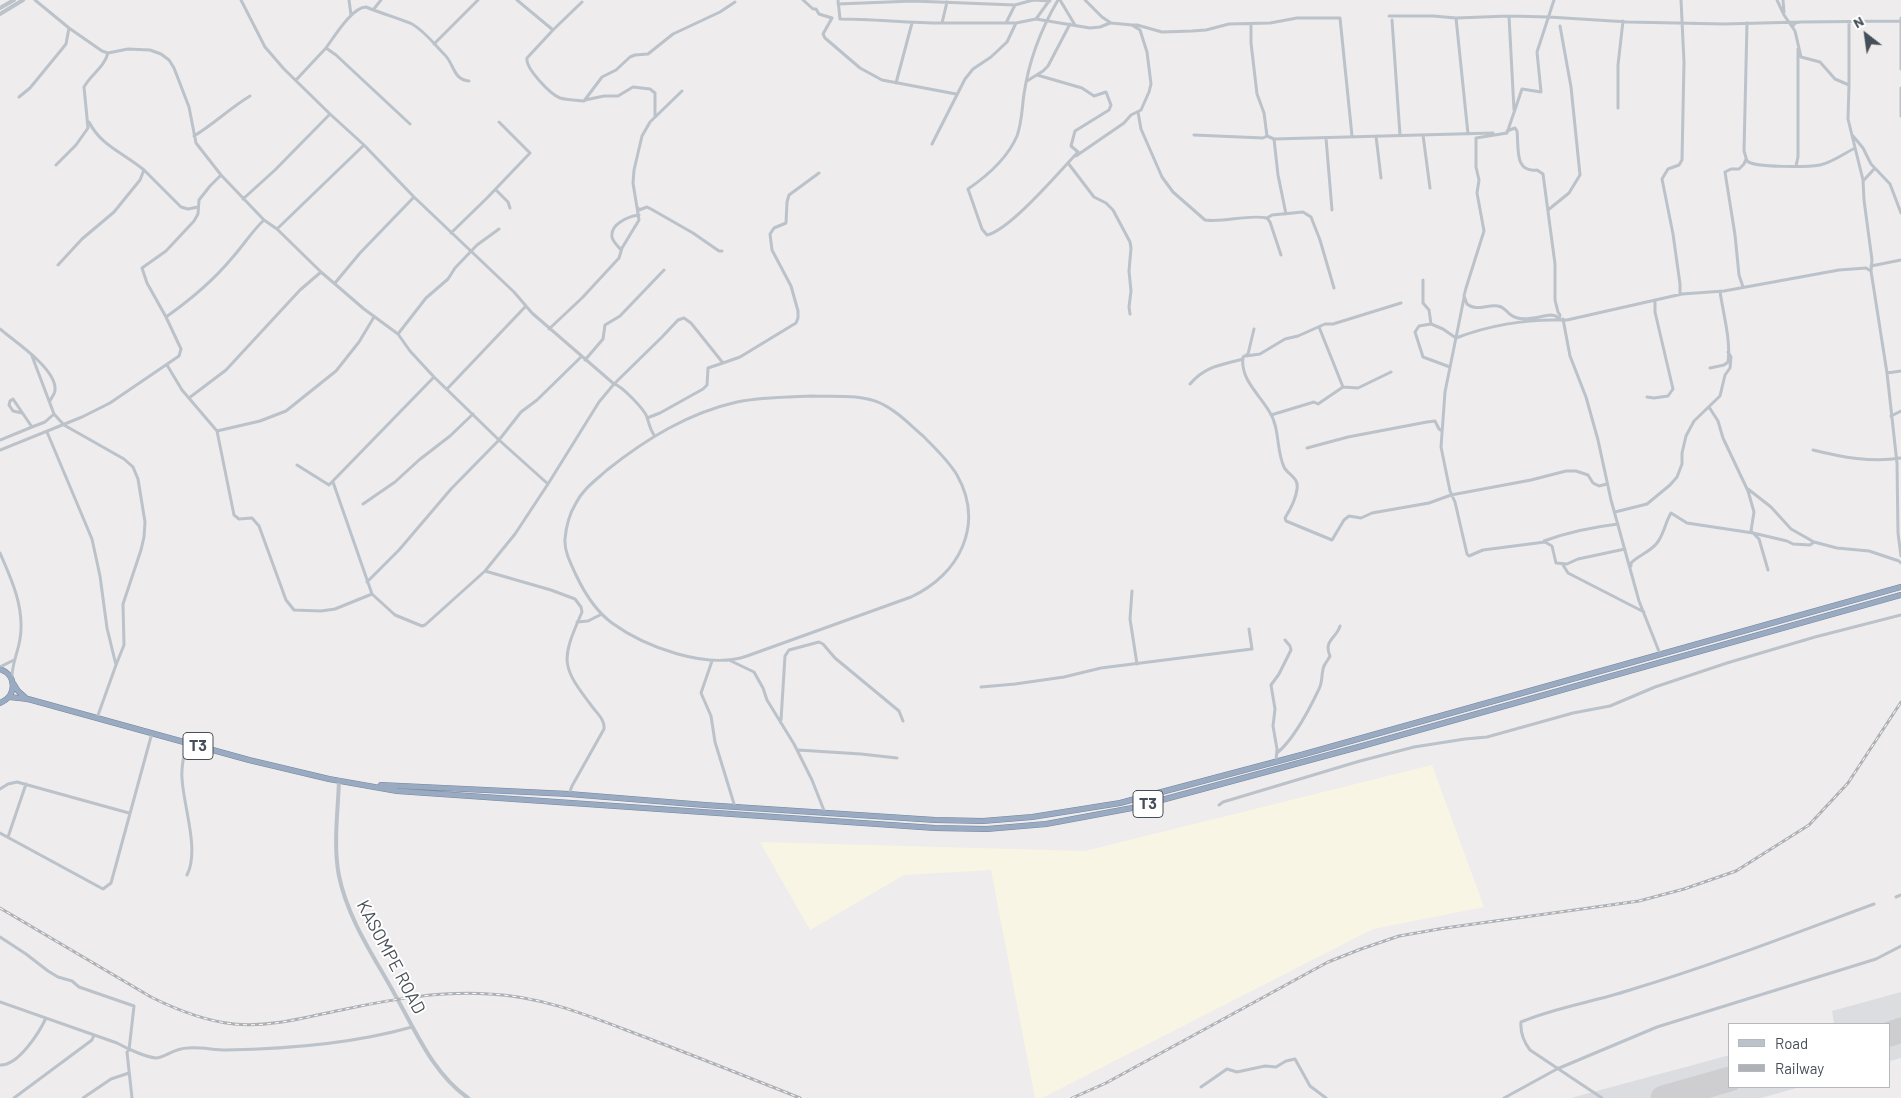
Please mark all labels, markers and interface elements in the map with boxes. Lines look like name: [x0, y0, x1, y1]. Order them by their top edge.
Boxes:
north arrow: [1841, 10, 1891, 60]
text: N: [1850, 12, 1867, 31]
road number: T3: [183, 732, 213, 759]
road number: T3: [1133, 791, 1163, 818]
street label: KASOMPE ROAD: [352, 896, 430, 1018]
legend: [1728, 1023, 1891, 1088]
text: Road: [1775, 1034, 1808, 1052]
text: Railway: [1775, 1059, 1824, 1077]

